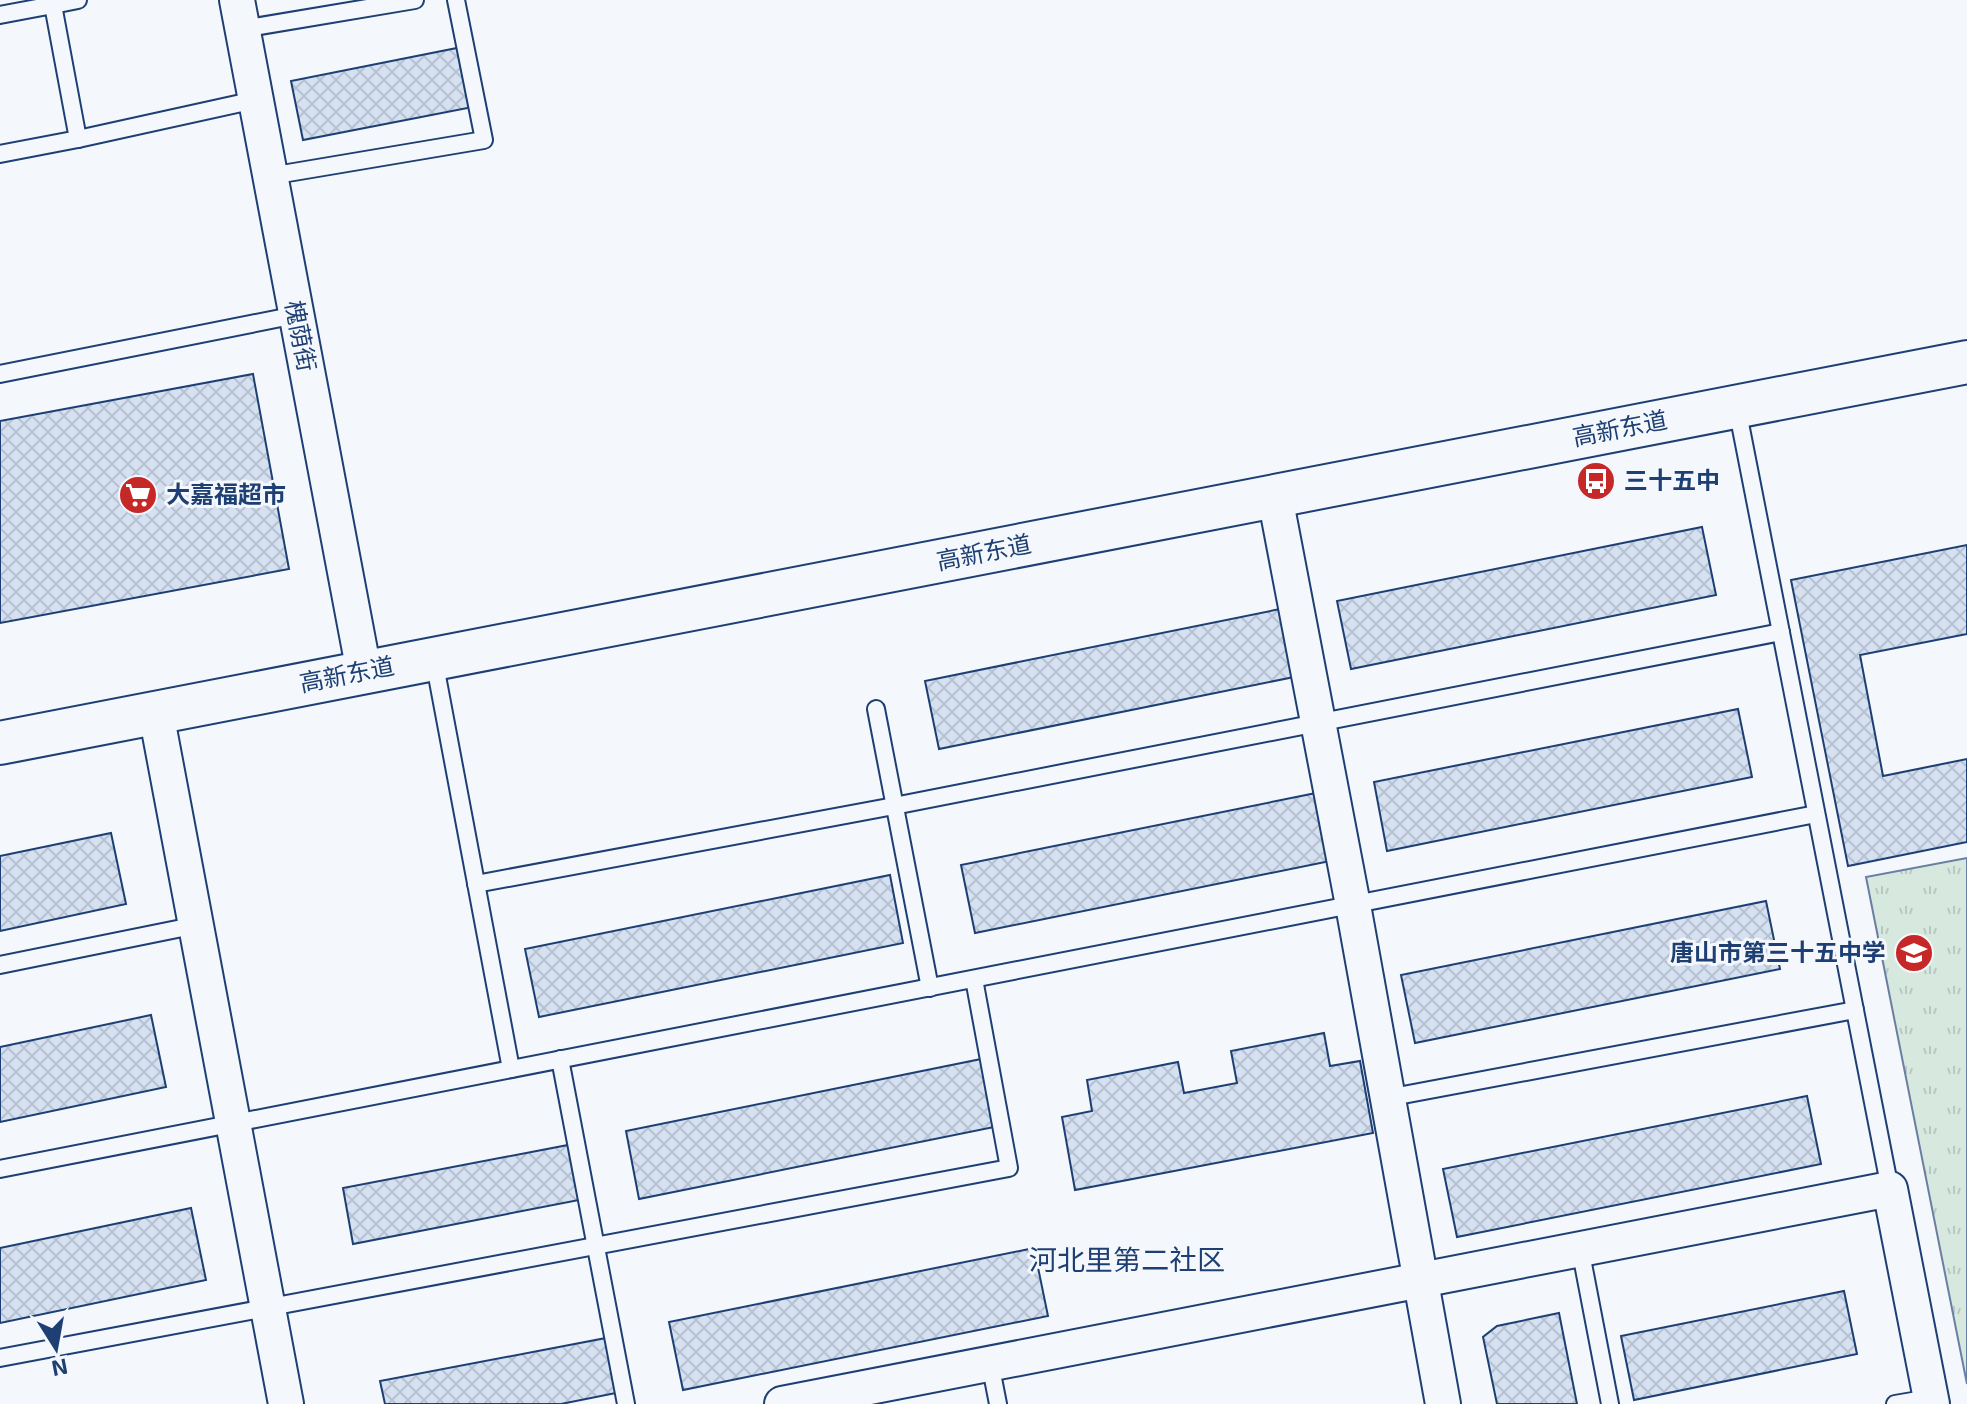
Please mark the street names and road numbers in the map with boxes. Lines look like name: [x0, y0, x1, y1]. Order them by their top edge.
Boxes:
street label: 槐荫街: [280, 298, 323, 374]
street label: 高新东道: [1570, 404, 1670, 451]
street label: 高新东道: [934, 528, 1034, 575]
street label: 高新东道: [297, 650, 397, 697]

